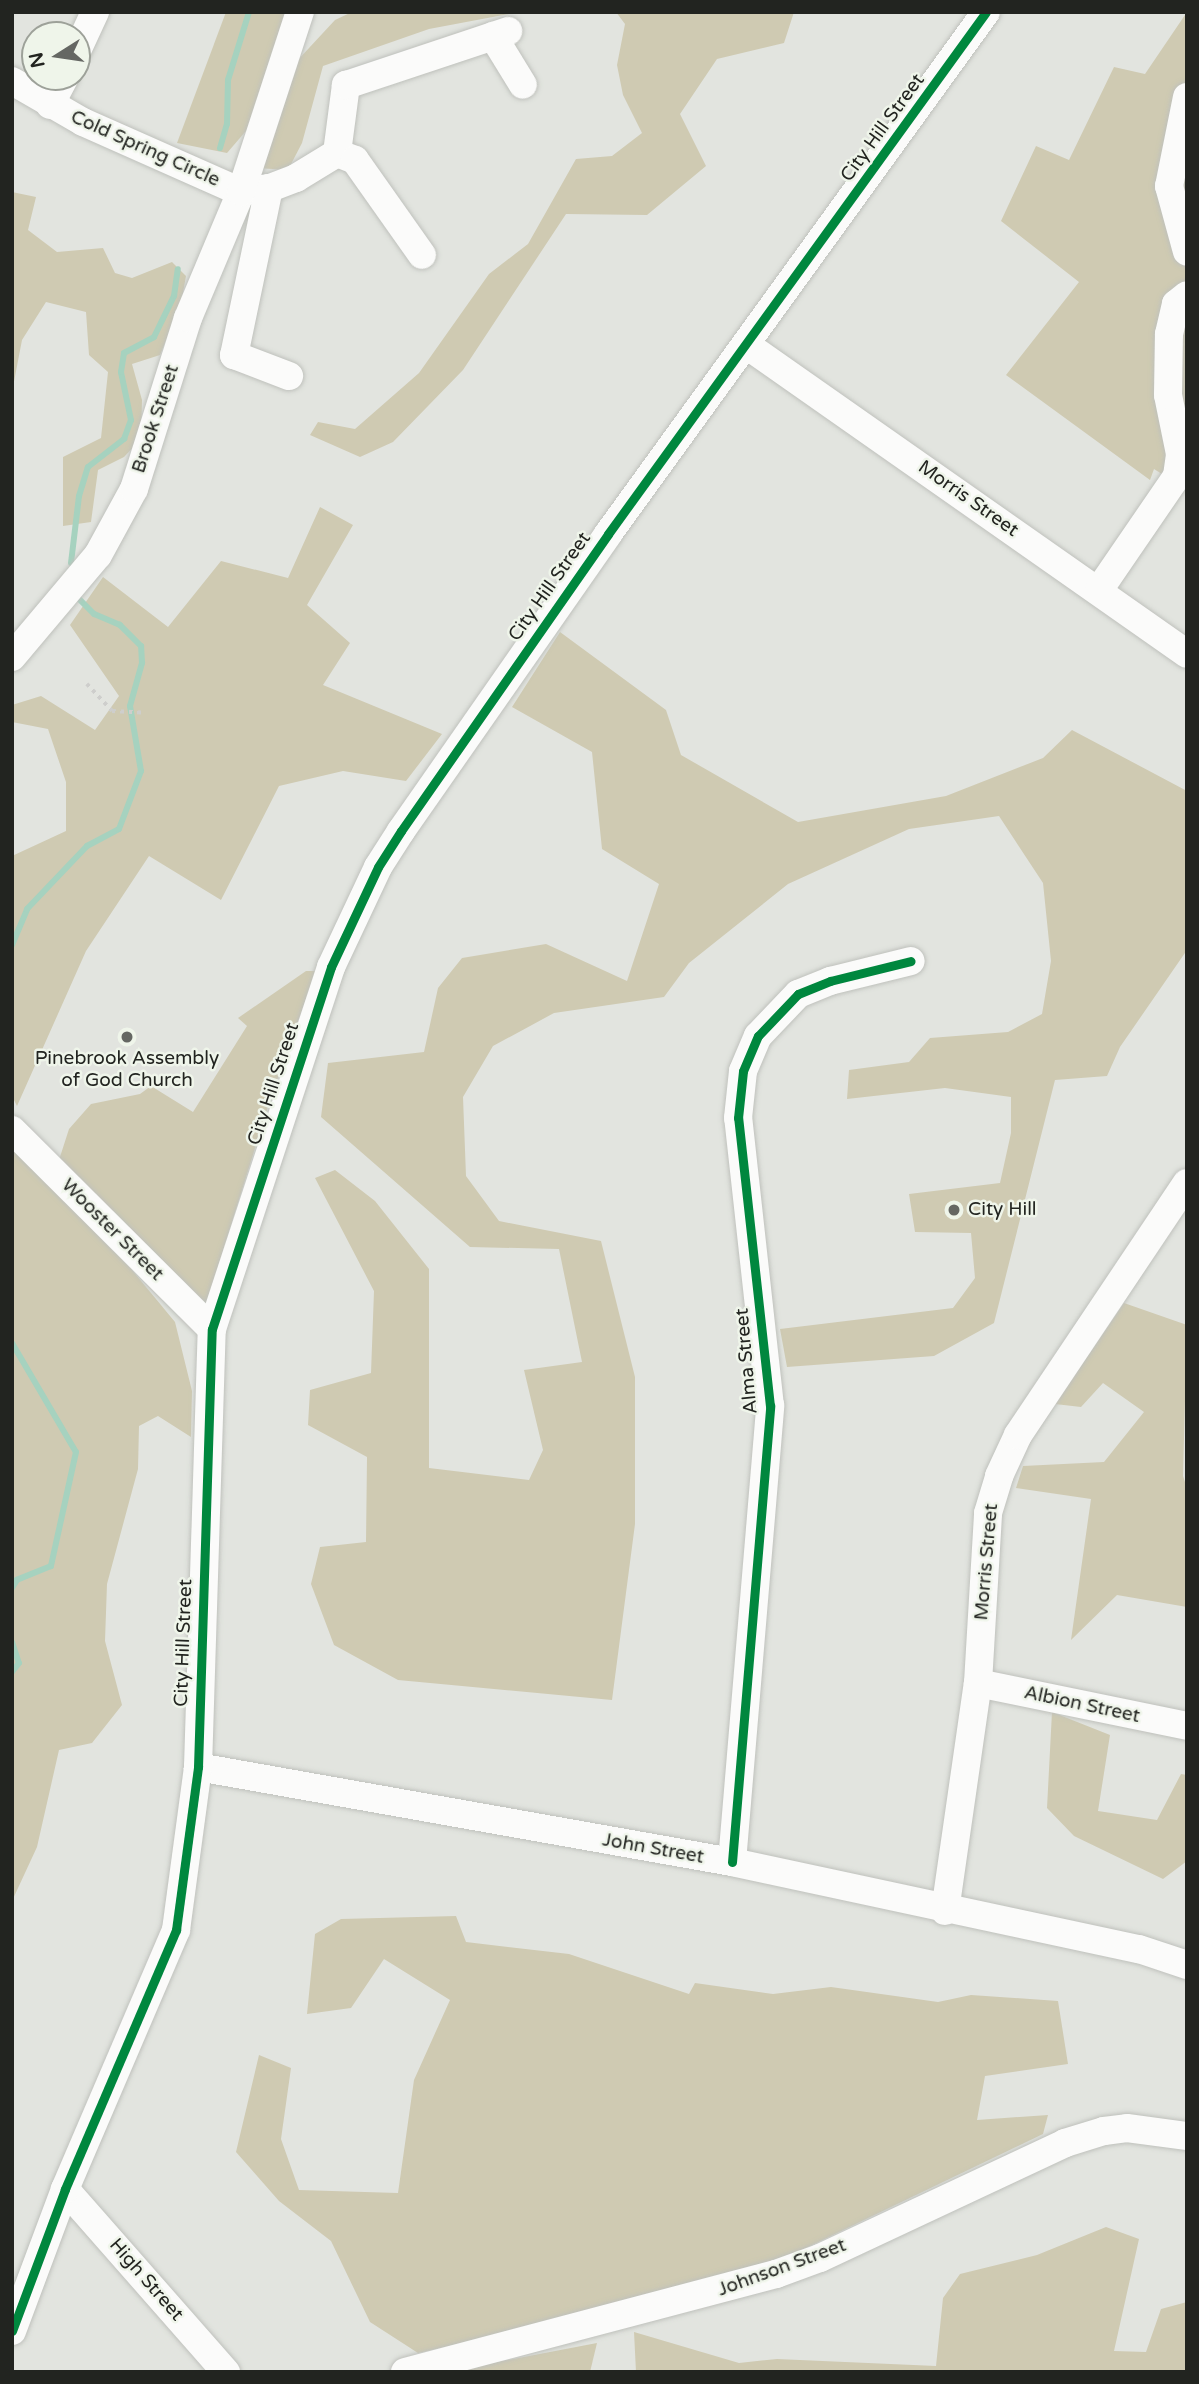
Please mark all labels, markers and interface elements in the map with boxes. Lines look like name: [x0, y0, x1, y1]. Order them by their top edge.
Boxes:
north arrow: [21, 21, 91, 91]
text: N: [25, 50, 50, 70]
street label: City Hill Street: [836, 70, 930, 186]
street label: Cold Spring Circle: [67, 106, 223, 192]
street label: Brook Street: [128, 362, 184, 476]
street label: Morris Street: [913, 456, 1023, 542]
street label: City Hill Street: [504, 528, 596, 646]
street label: City Hill Street: [243, 1020, 305, 1148]
marker: Pinebrook Assembly of God Church: [119, 1029, 135, 1045]
place label: Pinebrook Assembly of God Church: [35, 1048, 219, 1092]
street label: Wooster Street: [56, 1174, 168, 1286]
place label: City Hill: [968, 1199, 1037, 1221]
marker: City Hill: [946, 1202, 962, 1218]
street label: Alma Street: [731, 1307, 763, 1415]
street label: Morris Street: [971, 1503, 1003, 1621]
street label: City Hill Street: [170, 1579, 198, 1707]
street label: Albion Street: [1022, 1682, 1142, 1728]
street label: John Street: [600, 1829, 706, 1869]
street label: High Street: [104, 2234, 188, 2326]
street label: Johnson Street: [715, 2234, 849, 2302]

